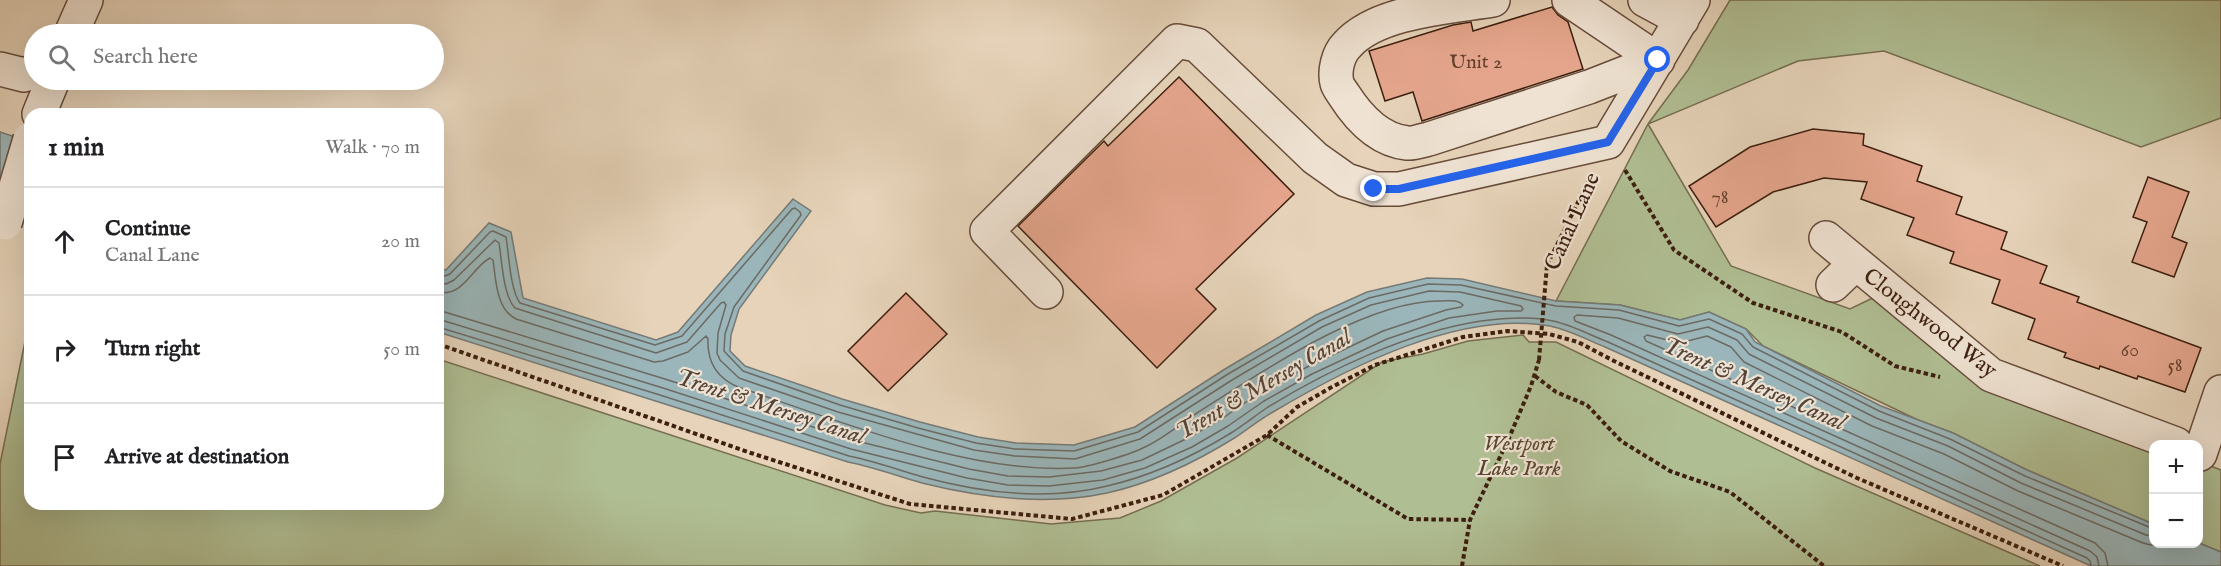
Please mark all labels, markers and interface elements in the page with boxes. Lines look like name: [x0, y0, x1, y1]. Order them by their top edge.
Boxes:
search box: [24, 24, 444, 90]
icon: search: [45, 41, 78, 74]
text: Search here: [93, 43, 198, 71]
route start: [1644, 46, 1670, 72]
house number: Unit 2: [1450, 50, 1503, 75]
text: 1 min: [48, 131, 104, 164]
text: Walk · 70 m: [325, 135, 420, 160]
street label: Canal Lane: [1539, 168, 1607, 275]
route end: [1360, 175, 1386, 201]
house number: 78: [1711, 185, 1729, 210]
text: Continue: [105, 215, 191, 243]
icon: ahead: [48, 225, 81, 258]
text: 20 m: [381, 229, 420, 254]
text: Canal Lane: [105, 243, 200, 268]
street label: Cloughwood Way: [1857, 263, 2002, 385]
water label: Trent & Mersey Canal: [1170, 321, 1359, 448]
water label: Trent & Mersey Canal: [1657, 330, 1852, 440]
icon: right: [48, 333, 81, 366]
text: Turn right: [105, 335, 200, 363]
text: 50 m: [383, 337, 420, 362]
house number: 60: [2121, 338, 2139, 363]
house number: 58: [2167, 353, 2183, 378]
water label: Trent & Mersey Canal: [672, 362, 872, 453]
park label: Westport Lake Park: [1476, 430, 1561, 483]
map controls: [2149, 440, 2203, 548]
button: +: [2149, 440, 2203, 494]
icon: arrive: [48, 441, 81, 474]
text: Arrive at destination: [105, 443, 289, 471]
button: −: [2149, 494, 2203, 548]

